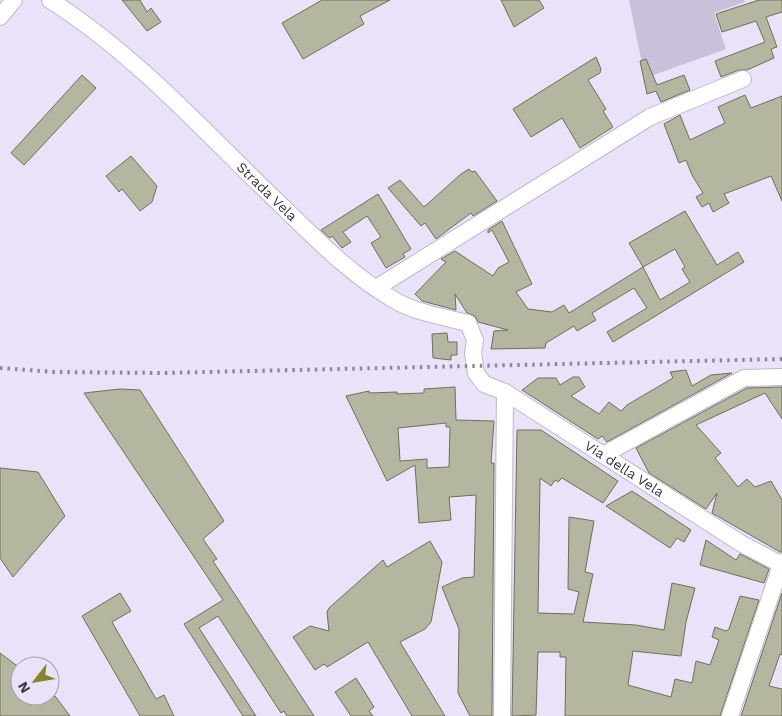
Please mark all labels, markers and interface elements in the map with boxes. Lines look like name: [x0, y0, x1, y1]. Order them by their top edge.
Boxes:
street label: Strada Vela: [234, 159, 300, 224]
street label: Via della Vela: [582, 437, 667, 500]
north arrow: [10, 656, 60, 706]
text: N: [14, 679, 33, 696]

